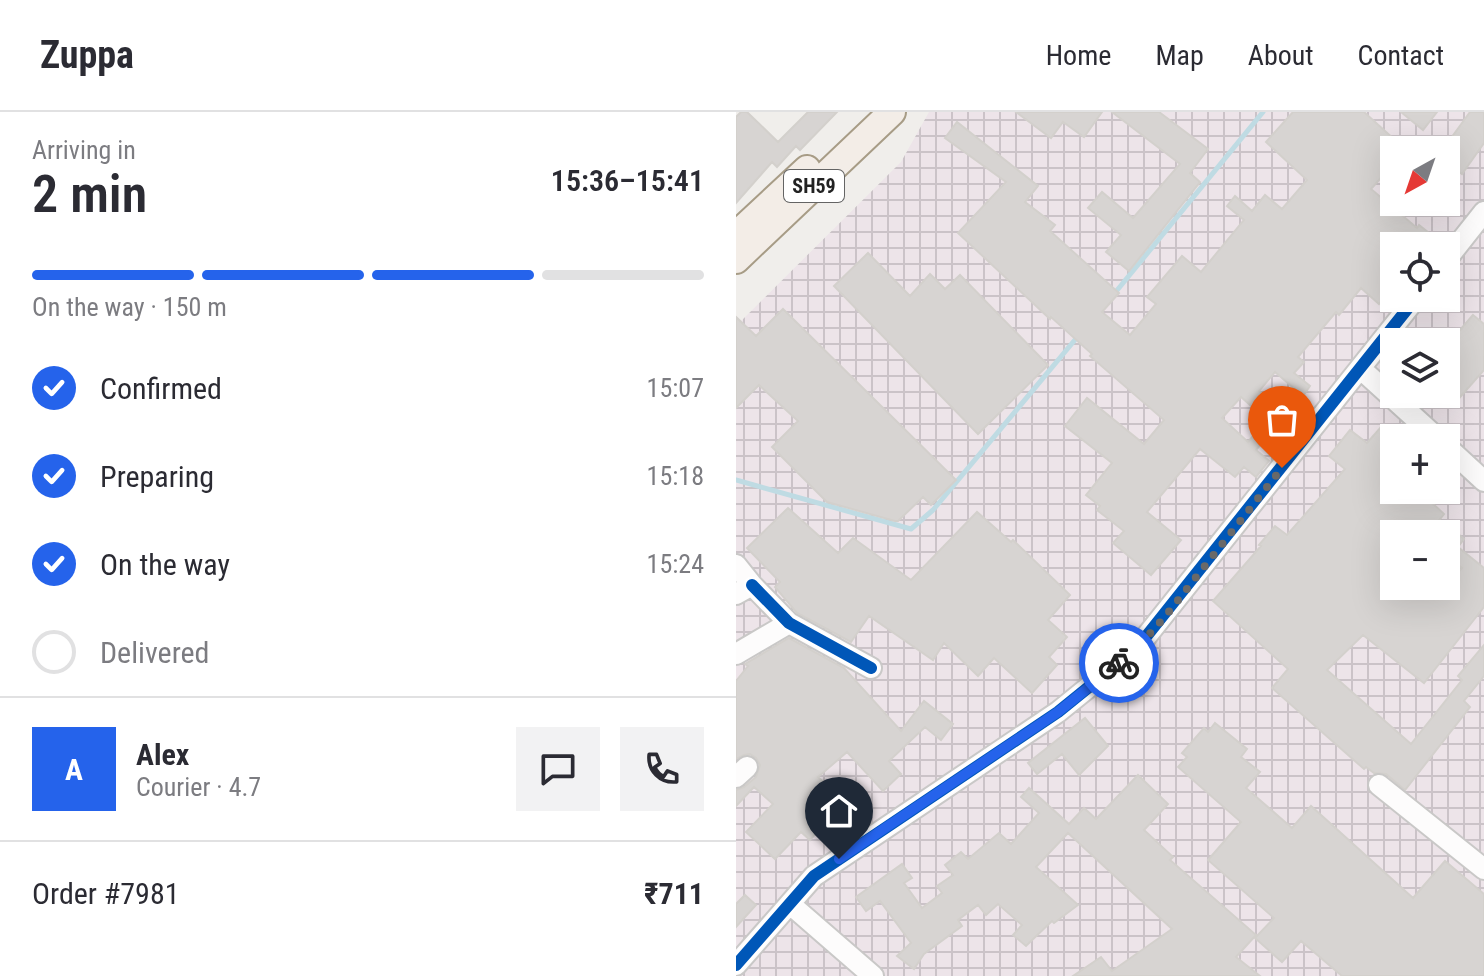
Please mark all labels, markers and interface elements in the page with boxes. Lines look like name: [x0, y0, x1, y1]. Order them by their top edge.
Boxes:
text: Zuppa: [40, 33, 134, 77]
text: Home: [1046, 39, 1111, 72]
text: Map: [1155, 39, 1204, 72]
text: About: [1248, 39, 1314, 72]
text: Contact: [1358, 39, 1444, 72]
text: Arriving in: [32, 135, 136, 165]
north arrow: [1380, 136, 1460, 216]
map controls: [1380, 136, 1460, 600]
text: 15:36–15:41: [551, 163, 704, 198]
text: 2 min: [32, 164, 147, 225]
road number: SH59: [784, 170, 844, 202]
button: locate: [1380, 232, 1460, 312]
text: On the way · 150 m: [32, 292, 227, 322]
button: layers: [1380, 328, 1460, 408]
icon: check: [32, 366, 76, 410]
text: Confirmed: [100, 371, 222, 406]
text: 15:07: [647, 373, 704, 403]
pin: [1248, 386, 1316, 468]
icon: bag: [1260, 398, 1304, 442]
button: +: [1380, 424, 1460, 504]
icon: check: [32, 454, 76, 498]
text: Preparing: [100, 459, 214, 494]
text: 15:18: [647, 461, 704, 491]
button: −: [1380, 520, 1460, 600]
icon: check: [32, 542, 76, 586]
text: On the way: [100, 547, 230, 582]
text: 15:24: [647, 549, 704, 579]
courier: [1079, 623, 1159, 703]
text: Delivered: [100, 635, 209, 670]
icon: bike: [1097, 641, 1141, 685]
button: chat: [516, 727, 600, 811]
button: phone: [620, 727, 704, 811]
text: Alex: [136, 737, 189, 772]
text: A: [65, 752, 83, 787]
text: Courier · 4.7: [136, 772, 261, 802]
pin: [805, 777, 873, 859]
icon: home: [817, 789, 861, 833]
text: Order #7981: [32, 876, 180, 911]
text: ₹711: [644, 876, 704, 911]

